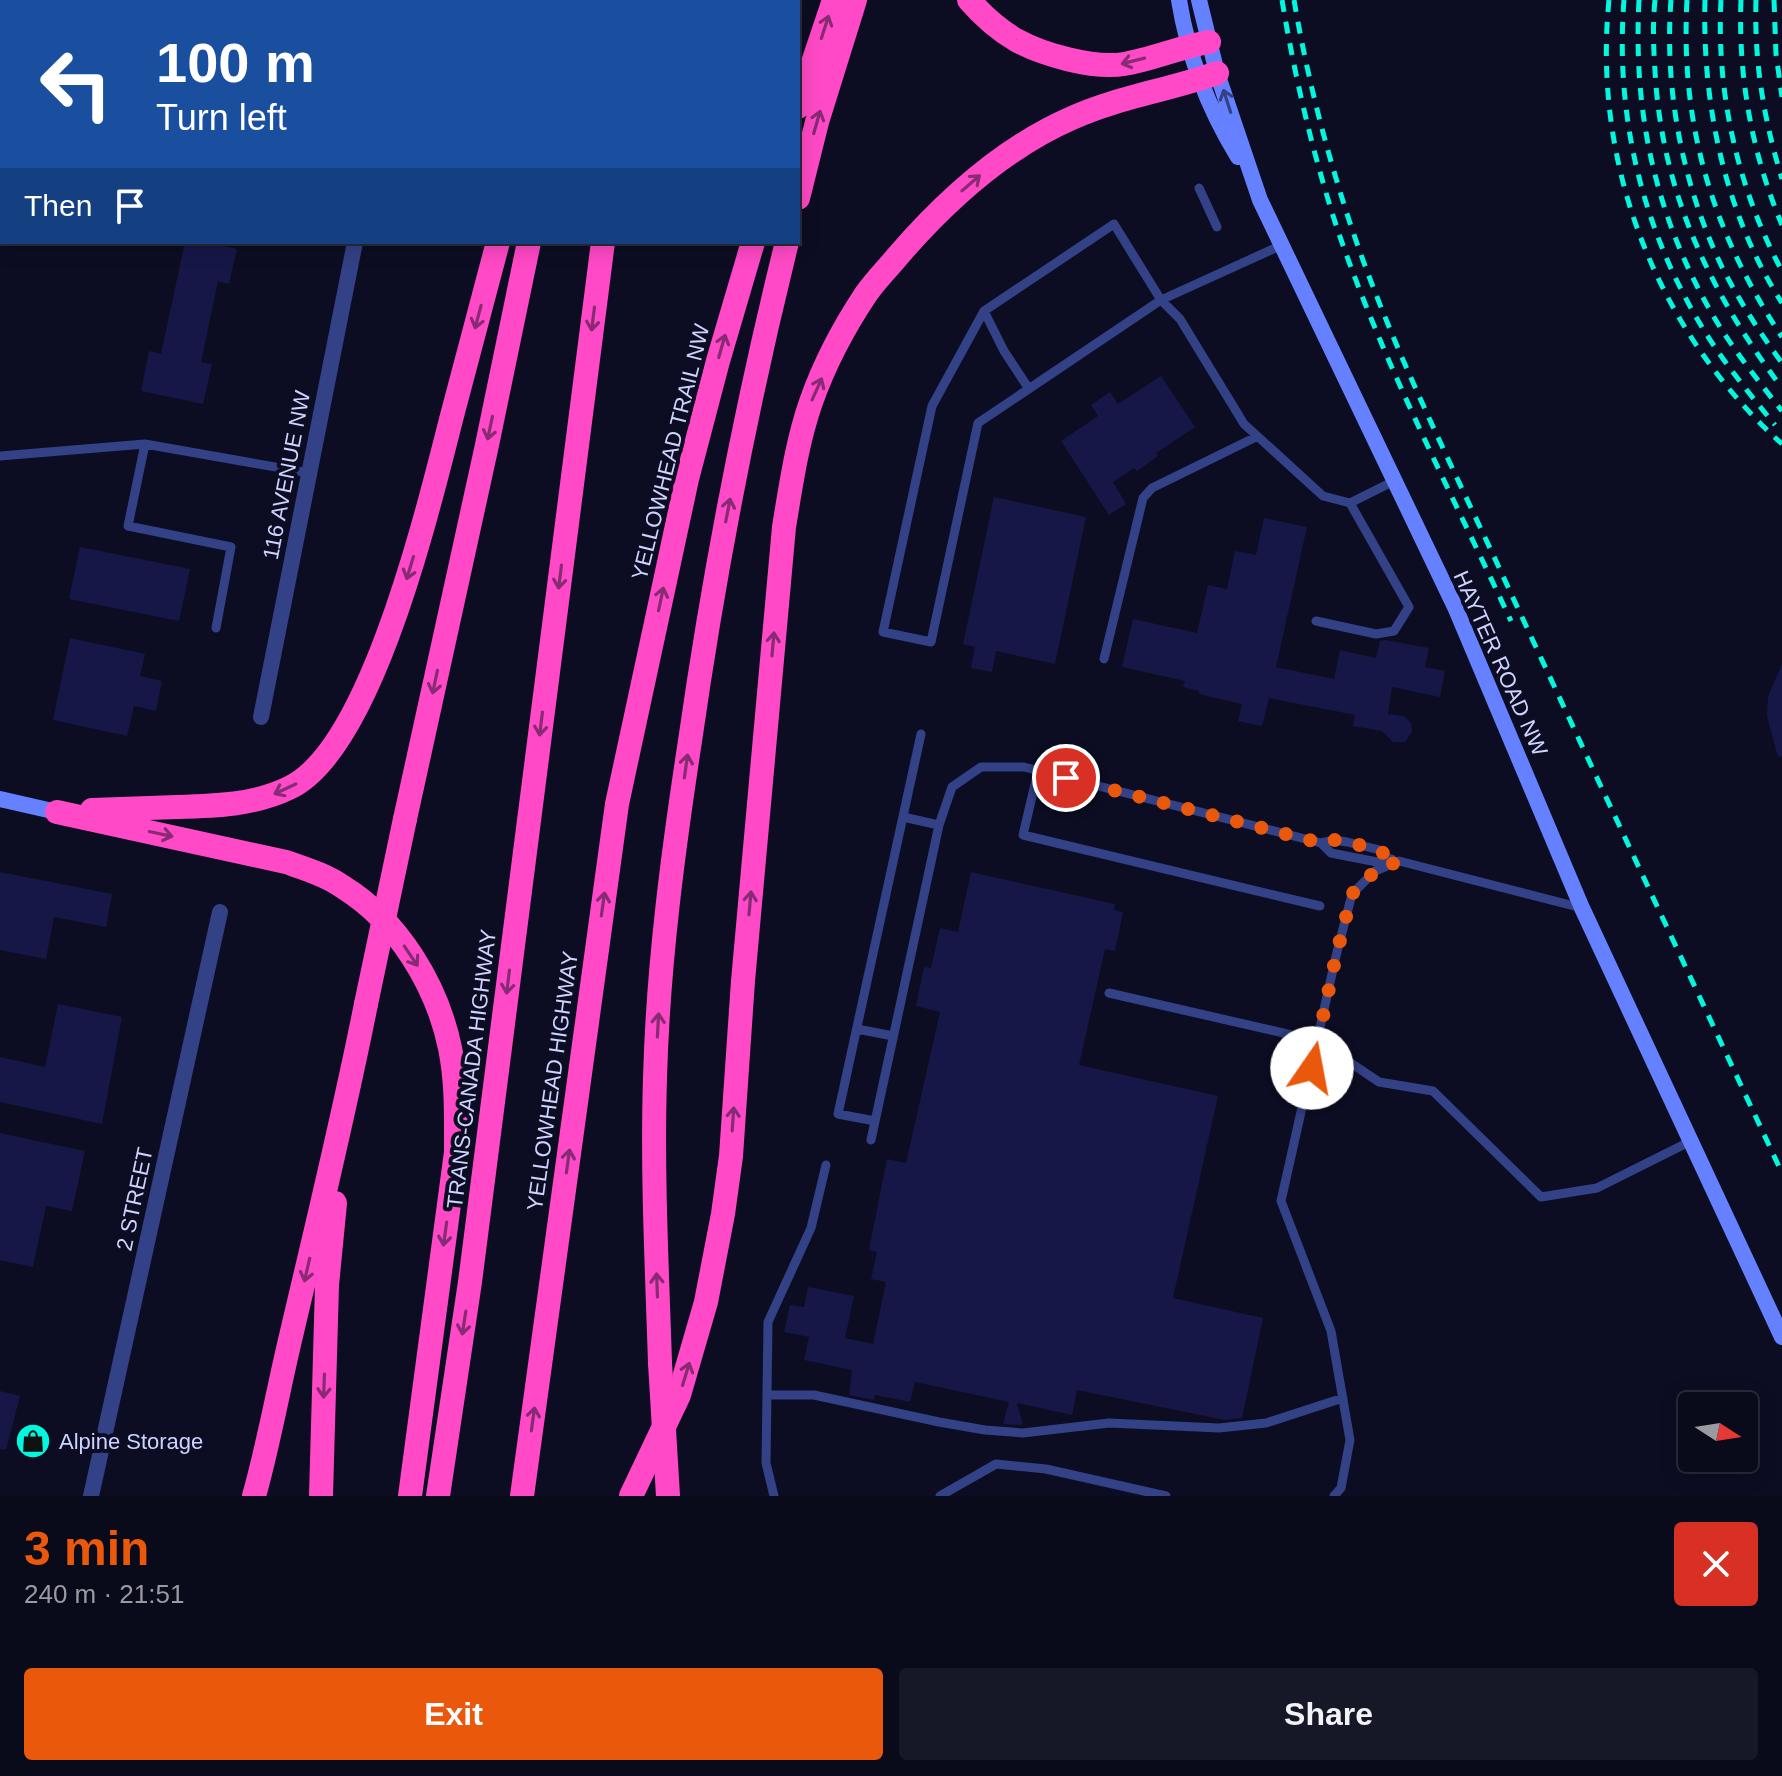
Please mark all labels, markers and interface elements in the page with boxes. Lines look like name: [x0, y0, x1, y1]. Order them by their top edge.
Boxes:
one-way arrow: [818, 15, 833, 40]
text: 100 m: [156, 31, 315, 94]
icon: left: [24, 32, 128, 136]
one-way arrow: [1121, 55, 1147, 70]
one-way arrow: [1218, 88, 1233, 113]
text: Turn left: [156, 97, 287, 138]
one-way arrow: [811, 110, 826, 136]
one-way arrow: [960, 174, 980, 192]
icon: arrive: [108, 184, 152, 228]
text: Then: [24, 189, 92, 222]
one-way arrow: [469, 304, 484, 330]
one-way arrow: [585, 306, 600, 331]
street label: YELLOWHEAD TRAIL NW: [627, 321, 714, 583]
one-way arrow: [715, 334, 730, 360]
one-way arrow: [810, 377, 825, 402]
street label: 116 AVENUE NW: [258, 388, 315, 562]
one-way arrow: [482, 415, 497, 440]
one-way arrow: [721, 498, 736, 523]
one-way arrow: [402, 555, 417, 581]
one-way arrow: [552, 564, 567, 589]
street label: HAYTER ROAD NW: [1448, 567, 1553, 760]
one-way arrow: [654, 587, 669, 612]
one-way arrow: [766, 631, 781, 658]
one-way arrow: [427, 669, 442, 694]
one-way arrow: [533, 711, 548, 737]
pin: [1032, 744, 1100, 812]
one-way arrow: [679, 754, 694, 780]
icon: arrive: [1044, 756, 1088, 800]
one-way arrow: [273, 782, 297, 797]
one-way arrow: [148, 827, 173, 842]
one-way arrow: [743, 890, 758, 917]
one-way arrow: [596, 891, 611, 917]
street label: TRANS-CANADA HIGHWAY: [442, 928, 501, 1210]
one-way arrow: [403, 944, 419, 966]
street label: YELLOWHEAD HIGHWAY: [522, 949, 583, 1212]
one-way arrow: [501, 968, 516, 995]
one-way arrow: [651, 1012, 666, 1039]
position arrow: [1270, 1026, 1354, 1110]
one-way arrow: [726, 1106, 741, 1133]
street label: 2 STREET: [111, 1145, 158, 1253]
one-way arrow: [560, 1148, 575, 1175]
one-way arrow: [437, 1221, 452, 1246]
one-way arrow: [298, 1257, 313, 1283]
one-way arrow: [650, 1272, 665, 1299]
one-way arrow: [456, 1310, 471, 1336]
one-way arrow: [679, 1361, 694, 1387]
one-way arrow: [316, 1372, 331, 1399]
north arrow: [1678, 1392, 1758, 1472]
map controls: [1678, 1392, 1758, 1472]
one-way arrow: [525, 1406, 540, 1433]
shop icon: Alpine Storage: [14, 1422, 52, 1460]
place label: Alpine Storage: [59, 1429, 203, 1454]
text: 3 min: [24, 1522, 149, 1575]
button: close: [1674, 1522, 1758, 1606]
text: 240 m · 21:51: [24, 1579, 184, 1609]
button: Exit: [24, 1668, 883, 1760]
button: Share: [899, 1668, 1758, 1760]

